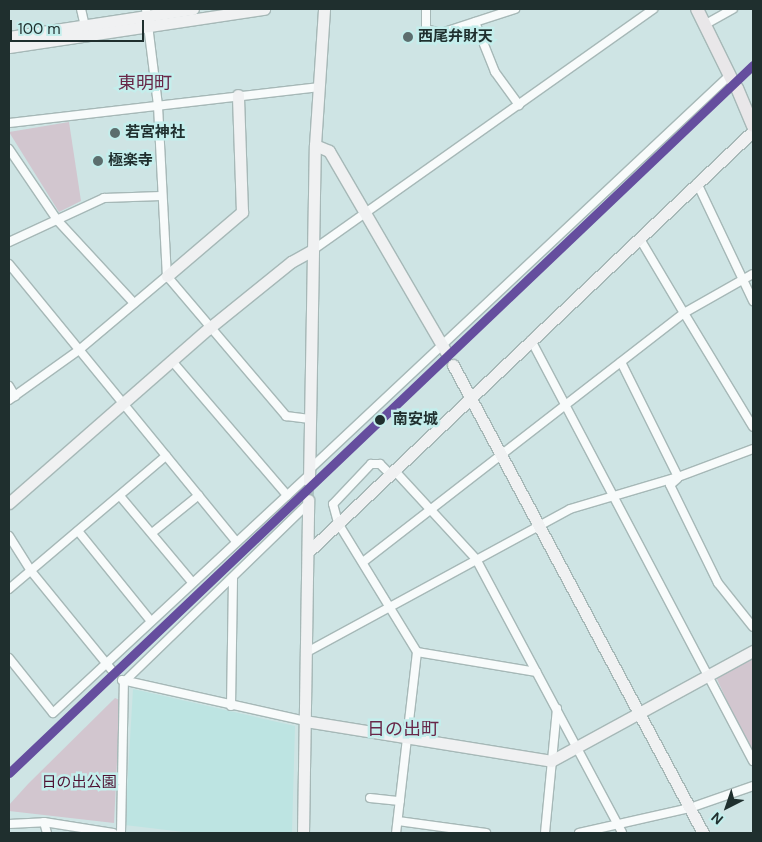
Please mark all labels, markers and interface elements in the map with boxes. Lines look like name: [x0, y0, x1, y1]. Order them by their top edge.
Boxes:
scale bar: [12, 10, 146, 42]
text: 100 m: [18, 19, 61, 39]
place label: 西尾弁財天: [418, 28, 493, 46]
marker: 西尾弁財天: [402, 31, 414, 43]
district label: 東明町: [118, 72, 172, 94]
place label: 若宮神社: [125, 124, 185, 142]
marker: 若宮神社: [109, 127, 121, 139]
place label: 極楽寺: [108, 152, 153, 170]
marker: 極楽寺: [92, 155, 104, 167]
marker: 南安城: [371, 411, 389, 429]
place label: 南安城: [393, 411, 438, 429]
district label: 日の出町: [367, 718, 439, 740]
park label: 日の出公園: [42, 774, 116, 792]
north arrow: [702, 782, 752, 832]
text: N: [707, 808, 727, 828]

